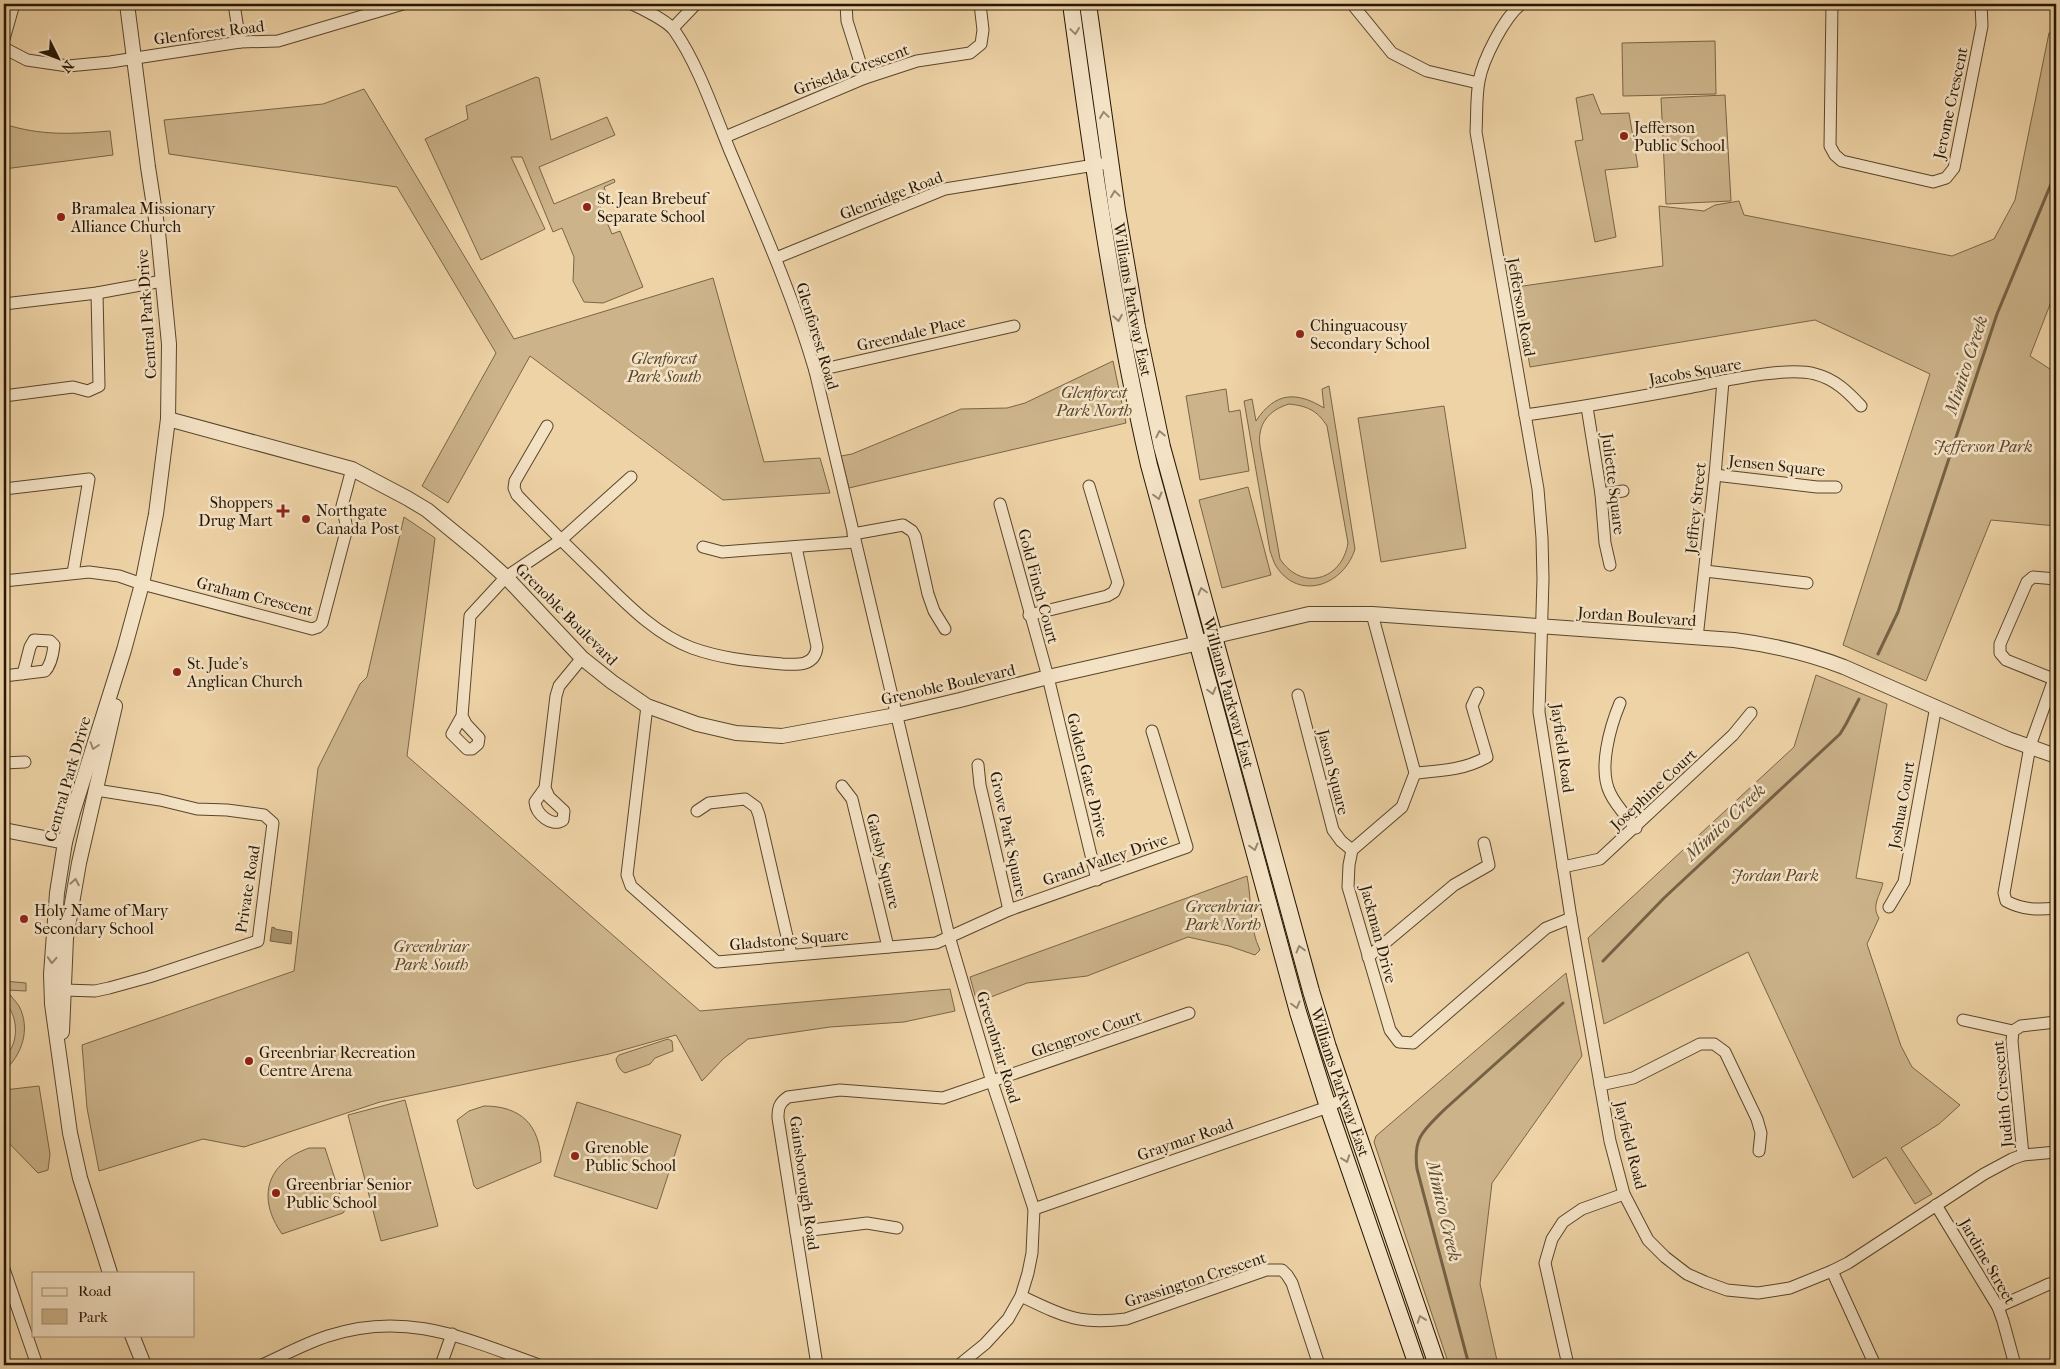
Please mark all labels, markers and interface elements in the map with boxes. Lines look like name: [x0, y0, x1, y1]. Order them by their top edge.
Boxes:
street label: Glenforest Road: [153, 16, 266, 49]
one-way arrow: [1069, 26, 1079, 35]
north arrow: [32, 32, 82, 82]
street label: Griselda Crescent: [791, 40, 912, 99]
street label: Jerome Crescent: [1929, 45, 1972, 163]
text: N: [57, 57, 77, 76]
one-way arrow: [1099, 110, 1110, 118]
place label: Jefferson Public School: [1632, 118, 1726, 155]
marker: Jefferson Public School: [1618, 130, 1630, 142]
street label: Glenridge Road: [837, 167, 945, 224]
place label: St. Jean Brebeuf Separate School: [597, 189, 711, 226]
one-way arrow: [1110, 189, 1120, 198]
place label: Bramalea Missionary Alliance Church: [70, 199, 216, 236]
marker: St. Jean Brebeuf Separate School: [581, 201, 593, 213]
marker: Bramalea Missionary Alliance Church: [55, 211, 67, 223]
street label: Williams Parkway East: [1109, 221, 1156, 378]
street label: Central Park Drive: [132, 248, 161, 379]
street label: Jefferson Road: [1503, 254, 1540, 358]
street label: Glenforest Road: [792, 280, 843, 392]
street label: Greendale Place: [855, 312, 968, 355]
one-way arrow: [1113, 313, 1123, 322]
water label: Mimico Creek: [1940, 313, 1992, 419]
place label: Chinguacousy Secondary School: [1310, 316, 1431, 353]
marker: Chinguacousy Secondary School: [1294, 328, 1306, 340]
park label: Glenforest Park South: [626, 349, 701, 386]
street label: Jacobs Square: [1645, 354, 1743, 389]
park label: Glenforest Park North: [1055, 383, 1132, 420]
one-way arrow: [1155, 430, 1166, 439]
street label: Juliette Square: [1598, 430, 1629, 536]
park label: Jefferson Park: [1933, 437, 2033, 456]
street label: Jensen Square: [1726, 451, 1826, 480]
street label: Jeffrey Street: [1681, 461, 1710, 557]
one-way arrow: [1152, 492, 1162, 500]
place label: Shoppers Drug Mart: [198, 493, 273, 530]
place label: Northgate Canada Post: [316, 501, 400, 538]
marker: Shoppers Drug Mart: [277, 505, 289, 517]
marker: Northgate Canada Post: [300, 513, 312, 525]
street label: Gold Finch Court: [1014, 527, 1063, 646]
street label: Grenoble Boulevard: [511, 559, 622, 670]
street label: Graham Crescent: [194, 573, 316, 620]
one-way arrow: [1198, 588, 1208, 596]
street label: Jordan Boulevard: [1575, 603, 1697, 630]
street label: Williams Parkway East: [1199, 614, 1259, 771]
place label: St. Jude's Anglican Church: [186, 654, 303, 691]
street label: Grenoble Boulevard: [879, 660, 1017, 709]
marker: St. Jude's Anglican Church: [171, 666, 183, 678]
one-way arrow: [1206, 686, 1217, 695]
street label: Jayfield Road: [1547, 700, 1578, 794]
street label: Golden Gate Drive: [1063, 711, 1112, 840]
street label: Central Park Drive: [40, 714, 95, 844]
street label: Jason Square: [1313, 726, 1353, 817]
one-way arrow: [89, 742, 99, 750]
street label: Josephine Court: [1605, 744, 1701, 835]
street label: Joshua Court: [1884, 759, 1919, 852]
street label: Grove Park Square: [986, 770, 1031, 899]
water label: Mimico Creek: [1679, 780, 1770, 867]
street label: Gatsby Square: [862, 811, 905, 911]
street label: Grand Valley Drive: [1040, 829, 1170, 890]
street label: Private Road: [231, 843, 264, 934]
one-way arrow: [1249, 843, 1259, 851]
park label: Jordan Park: [1731, 866, 1819, 885]
one-way arrow: [70, 878, 80, 886]
street label: Jackman Drive: [1356, 881, 1401, 985]
park label: Greenbriar Park North: [1184, 897, 1263, 934]
place label: Holy Name of Mary Secondary School: [34, 901, 169, 938]
marker: Holy Name of Mary Secondary School: [18, 913, 30, 925]
street label: Gladstone Square: [729, 925, 850, 954]
park label: Greenbriar Park South: [393, 937, 471, 974]
one-way arrow: [1295, 944, 1306, 953]
one-way arrow: [46, 957, 57, 965]
street label: Greenbriar Road: [972, 989, 1025, 1106]
one-way arrow: [1290, 1000, 1301, 1009]
street label: Williams Parkway East: [1306, 1005, 1374, 1159]
street label: Glengrove Court: [1028, 1006, 1144, 1061]
street label: Judith Crescent: [1988, 1039, 2017, 1150]
place label: Greenbriar Recreation Centre Arena: [259, 1043, 416, 1080]
marker: Greenbriar Recreation Centre Arena: [243, 1055, 255, 1067]
street label: Jayfield Road: [1610, 1097, 1651, 1191]
street label: Graymar Road: [1135, 1114, 1236, 1165]
street label: Gainsborough Road: [786, 1115, 823, 1252]
place label: Grenoble Public School: [585, 1138, 677, 1175]
marker: Grenoble Public School: [569, 1150, 581, 1162]
one-way arrow: [1340, 1154, 1350, 1163]
water label: Mimico Creek: [1421, 1157, 1465, 1264]
place label: Greenbriar Senior Public School: [286, 1175, 412, 1212]
marker: Greenbriar Senior Public School: [270, 1187, 282, 1199]
street label: Jardine Street: [1954, 1213, 2020, 1308]
street label: Grassington Crescent: [1122, 1248, 1269, 1311]
legend: [32, 1272, 195, 1336]
text: Road: [78, 1282, 112, 1300]
text: Park: [78, 1308, 108, 1326]
one-way arrow: [1417, 1315, 1427, 1324]

